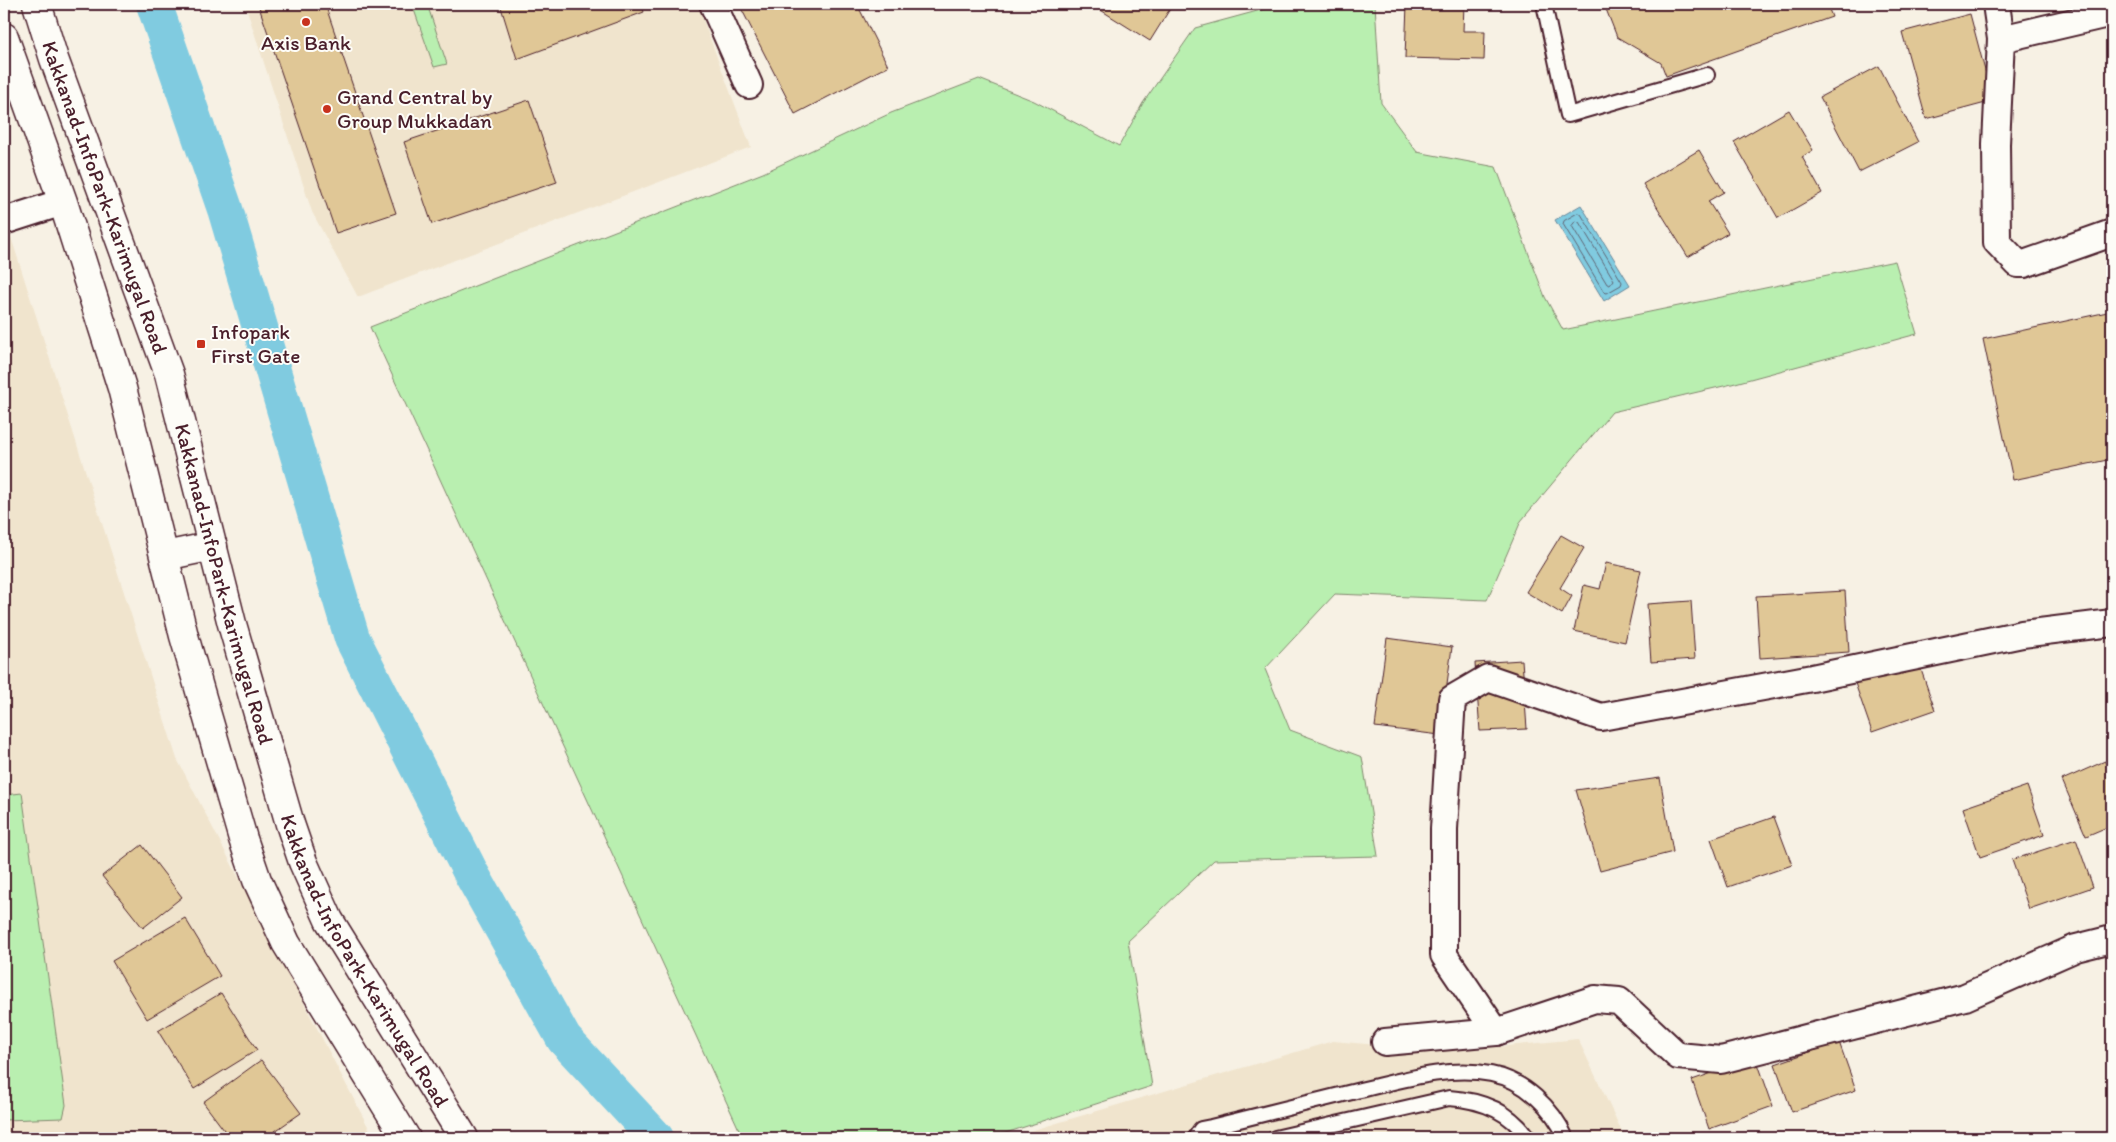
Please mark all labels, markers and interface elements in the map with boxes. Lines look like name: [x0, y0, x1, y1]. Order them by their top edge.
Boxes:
marker: Axis Bank: [300, 16, 312, 28]
place label: Axis Bank: [261, 30, 351, 55]
street label: Kakkanad-InfoPark-Karimugal Road: [37, 38, 174, 358]
place label: Grand Central by Group Mukkadan: [337, 84, 492, 133]
marker: Grand Central by Group Mukkadan: [321, 103, 333, 115]
place label: Infopark First Gate: [211, 319, 300, 368]
marker: Infopark First Gate: [195, 338, 207, 350]
street label: Kakkanad-InfoPark-Karimugal Road: [170, 421, 279, 748]
street label: Kakkanad-InfoPark-Karimugal Road: [276, 811, 455, 1112]

